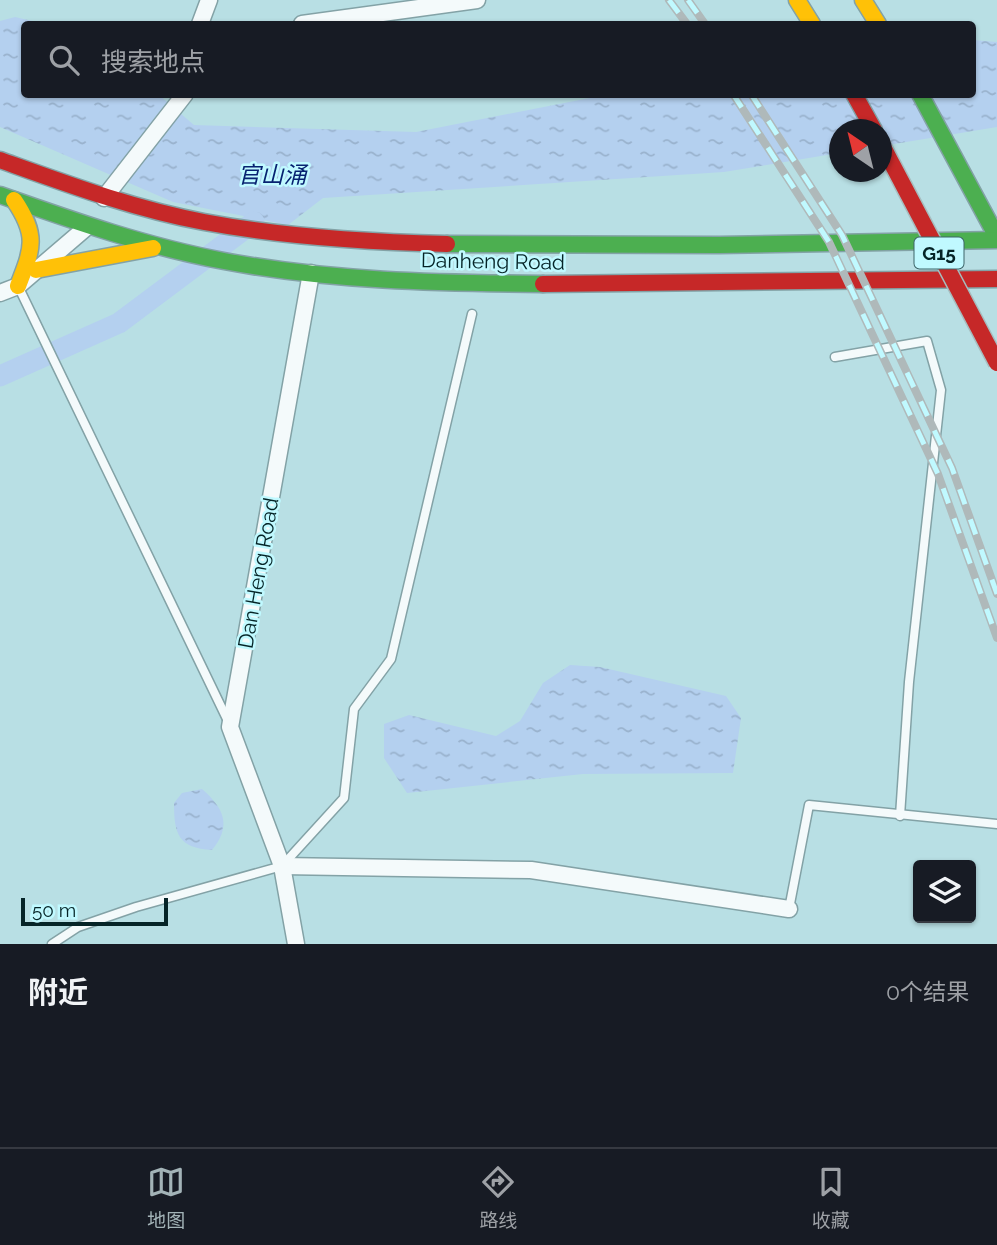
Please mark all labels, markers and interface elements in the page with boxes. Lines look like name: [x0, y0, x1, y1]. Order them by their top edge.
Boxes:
search box: [21, 21, 976, 98]
icon: search: [45, 41, 83, 79]
text: 搜索地点: [101, 47, 205, 77]
north arrow: [829, 119, 892, 182]
water label: 官山涌: [238, 161, 310, 188]
road number: G15: [914, 238, 964, 268]
street label: Danheng Road: [421, 247, 565, 275]
street label: Dan Heng Road: [232, 496, 284, 650]
map controls: [913, 860, 976, 923]
button: layers: [913, 860, 976, 923]
scale bar: [21, 895, 168, 927]
text: 50 m: [32, 899, 76, 921]
text: 附近: [28, 975, 88, 1010]
text: 0个结果: [886, 978, 969, 1005]
tab: 地图: [147, 1163, 185, 1232]
tab: 路线: [479, 1163, 518, 1232]
tab: 收藏: [812, 1163, 850, 1232]

